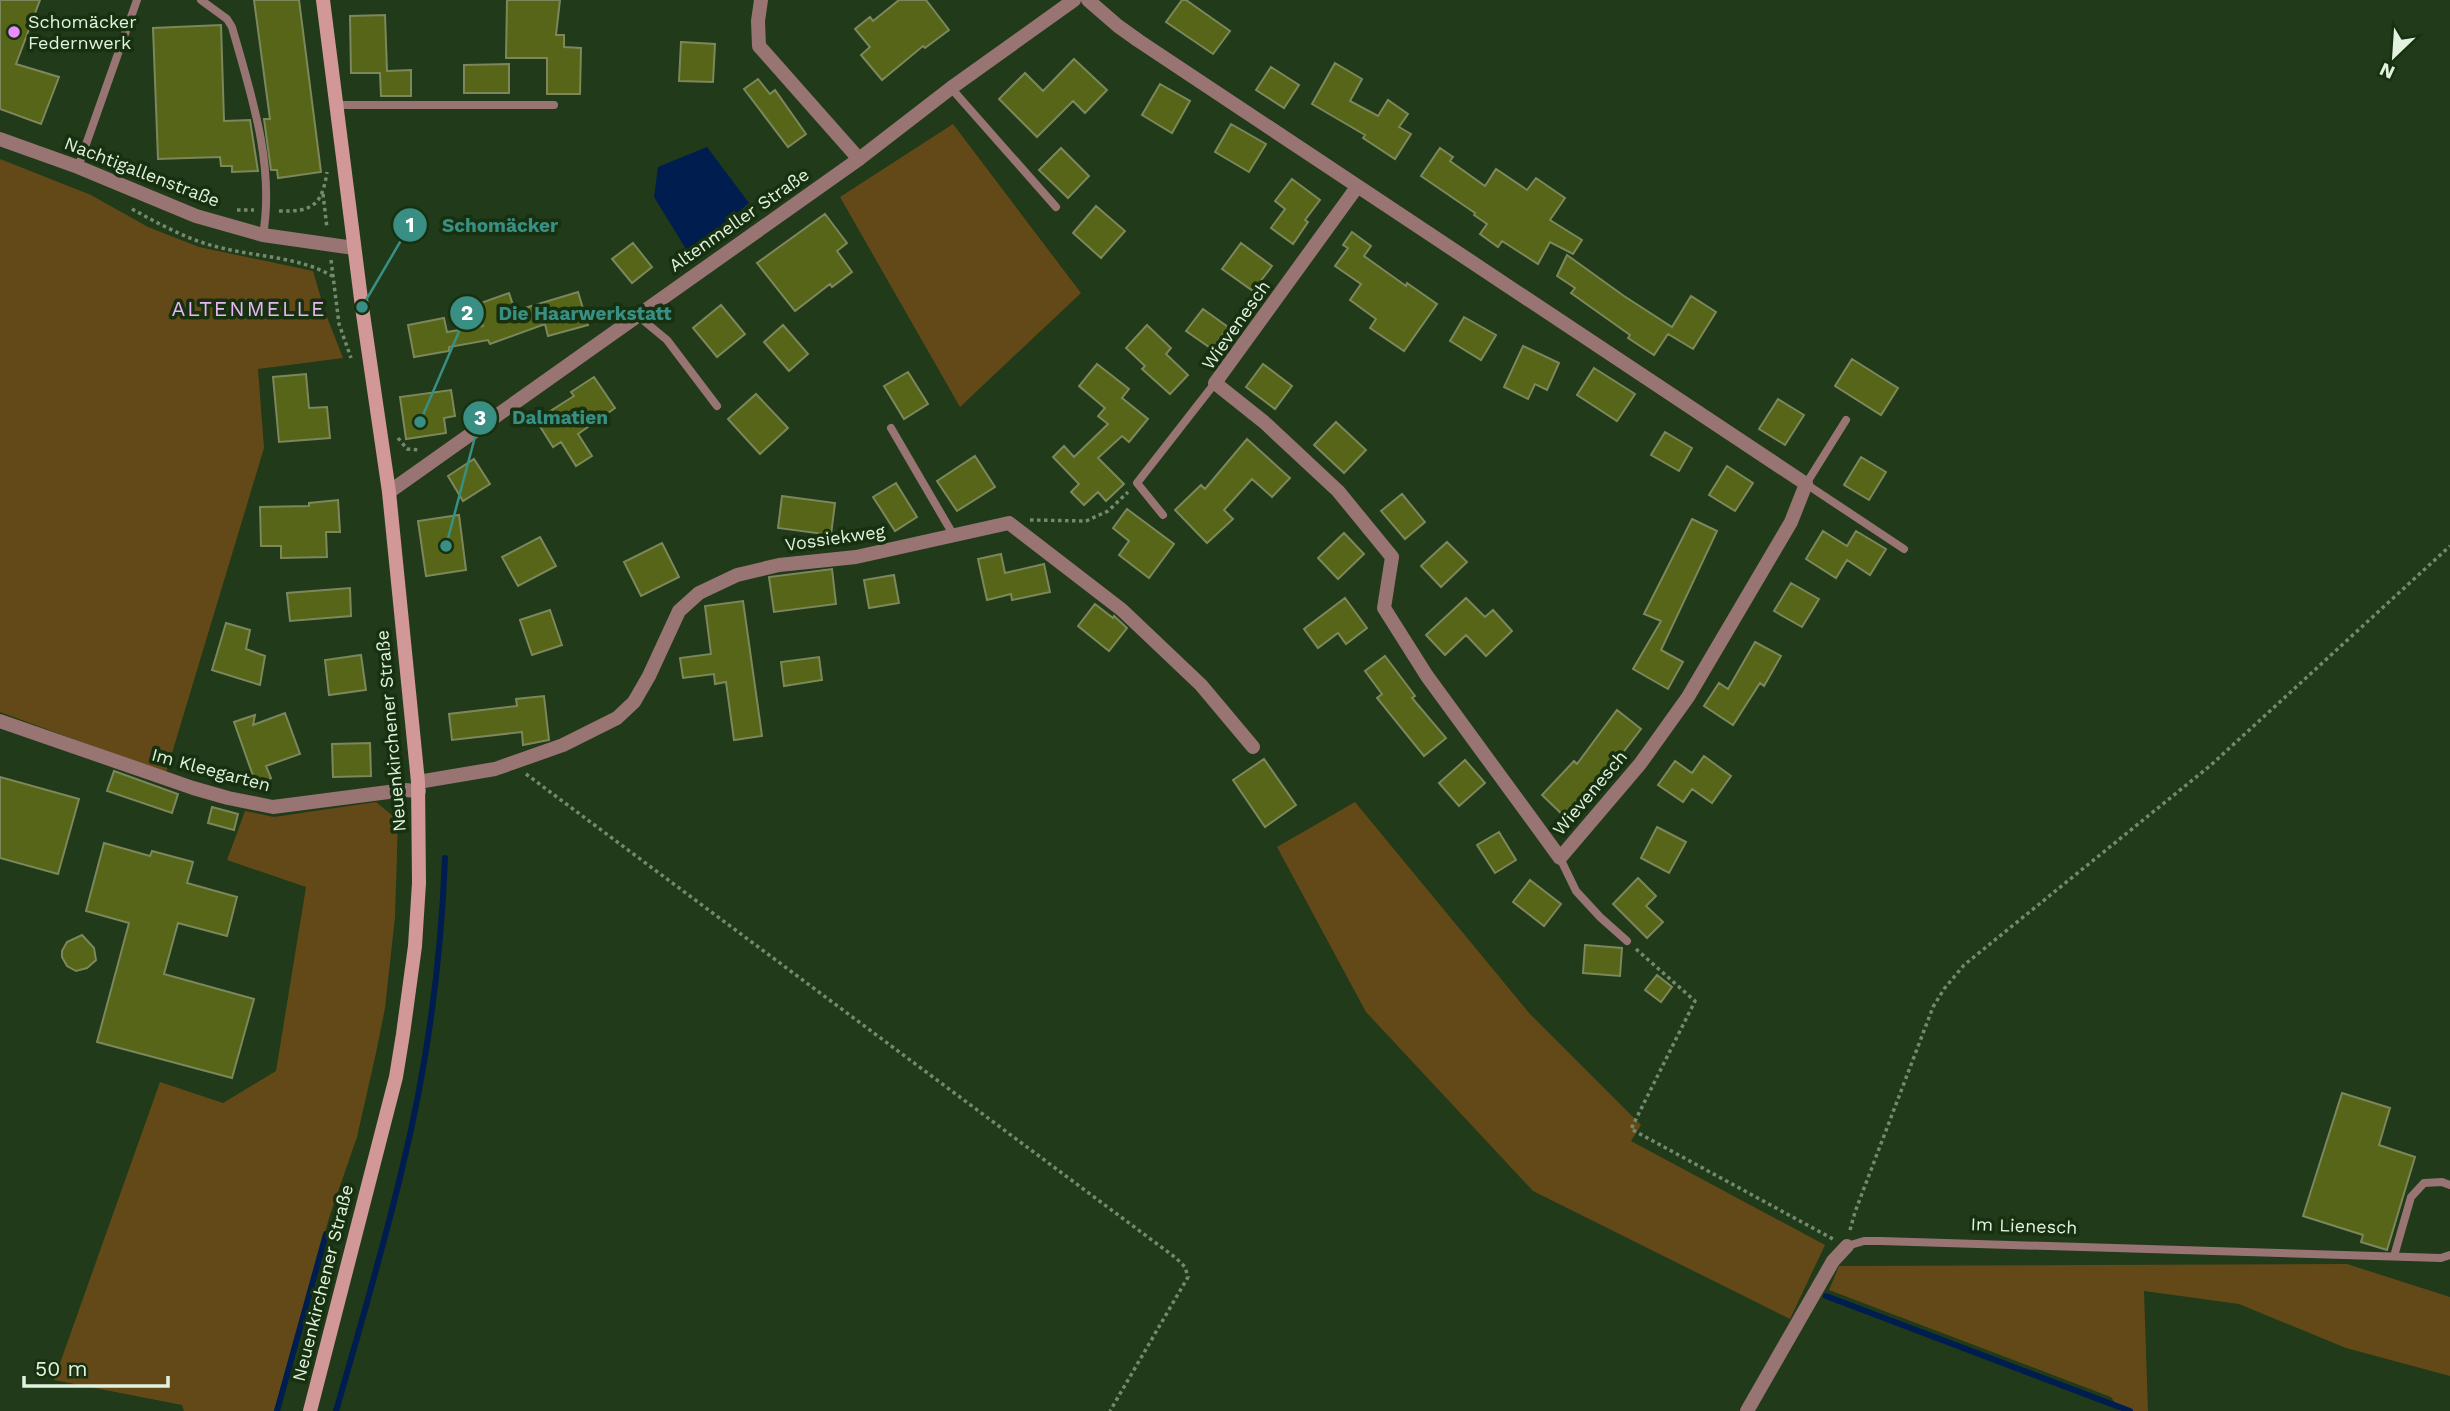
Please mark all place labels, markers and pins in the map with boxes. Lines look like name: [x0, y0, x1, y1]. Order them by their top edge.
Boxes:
place label: Schomäcker Federnwerk: [28, 11, 137, 53]
marker: Schomäcker Federnwerk: [6, 24, 22, 40]
callout: Schomäcker: [393, 205, 572, 245]
callout: Die Haarwerkstatt: [450, 293, 686, 333]
callout: Dalmatien: [463, 398, 622, 438]

